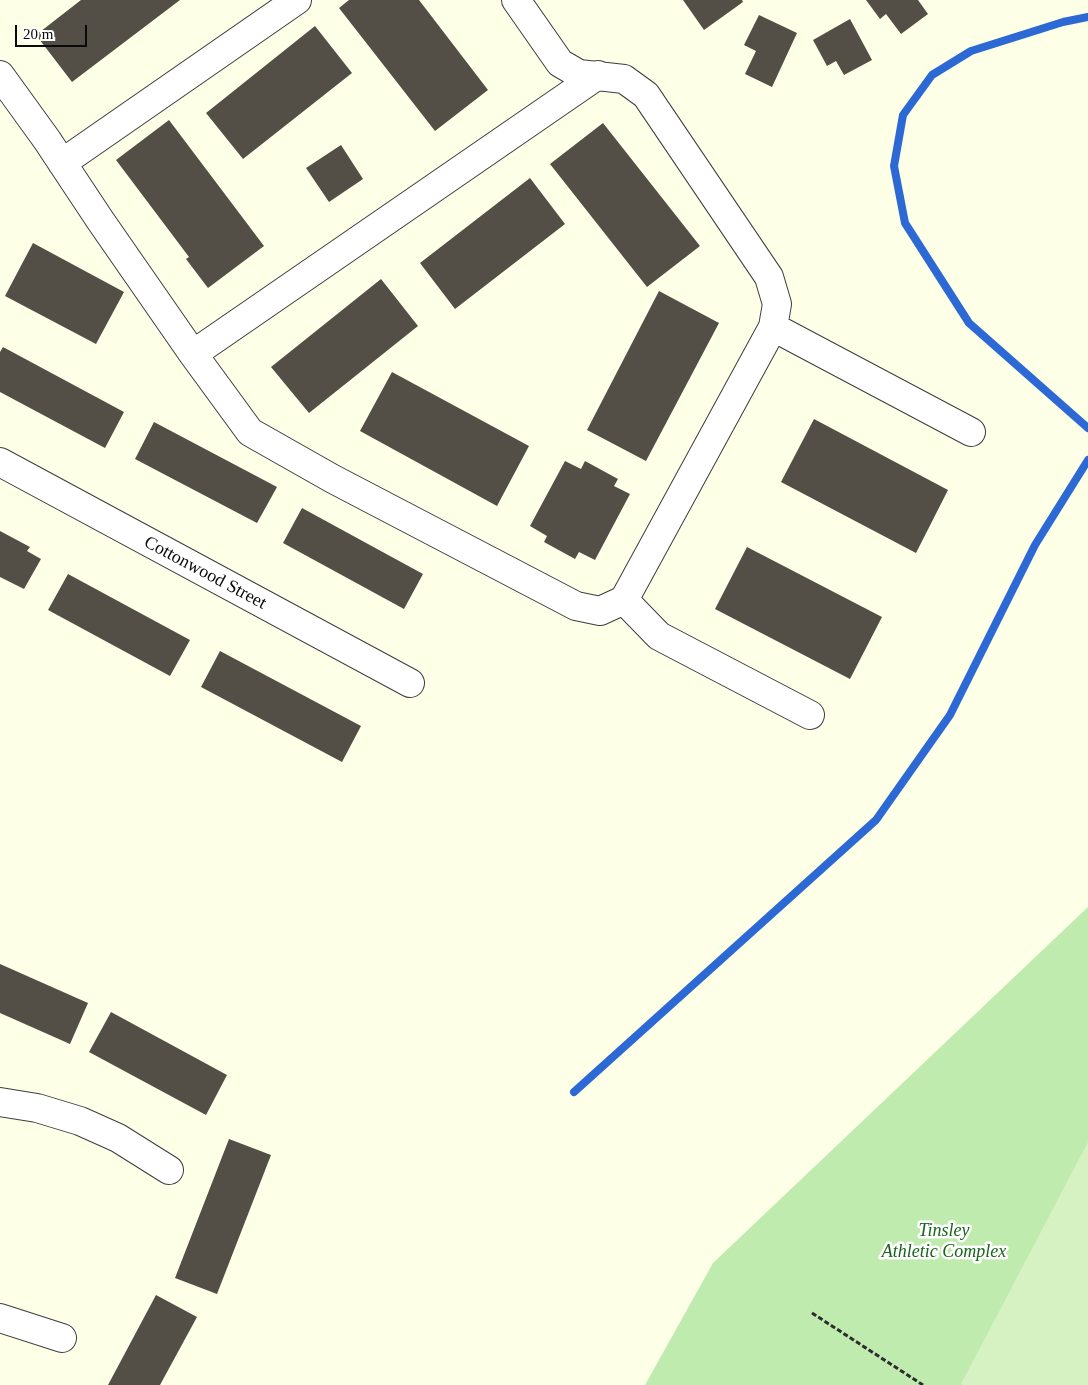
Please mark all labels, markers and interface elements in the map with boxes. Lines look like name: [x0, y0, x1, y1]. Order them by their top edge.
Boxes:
scale bar: [18, 15, 90, 47]
text: 20 m: [23, 26, 53, 42]
street label: Cottonwood Street: [140, 532, 270, 614]
park label: Tinsley Athletic Complex: [882, 1220, 1006, 1262]

